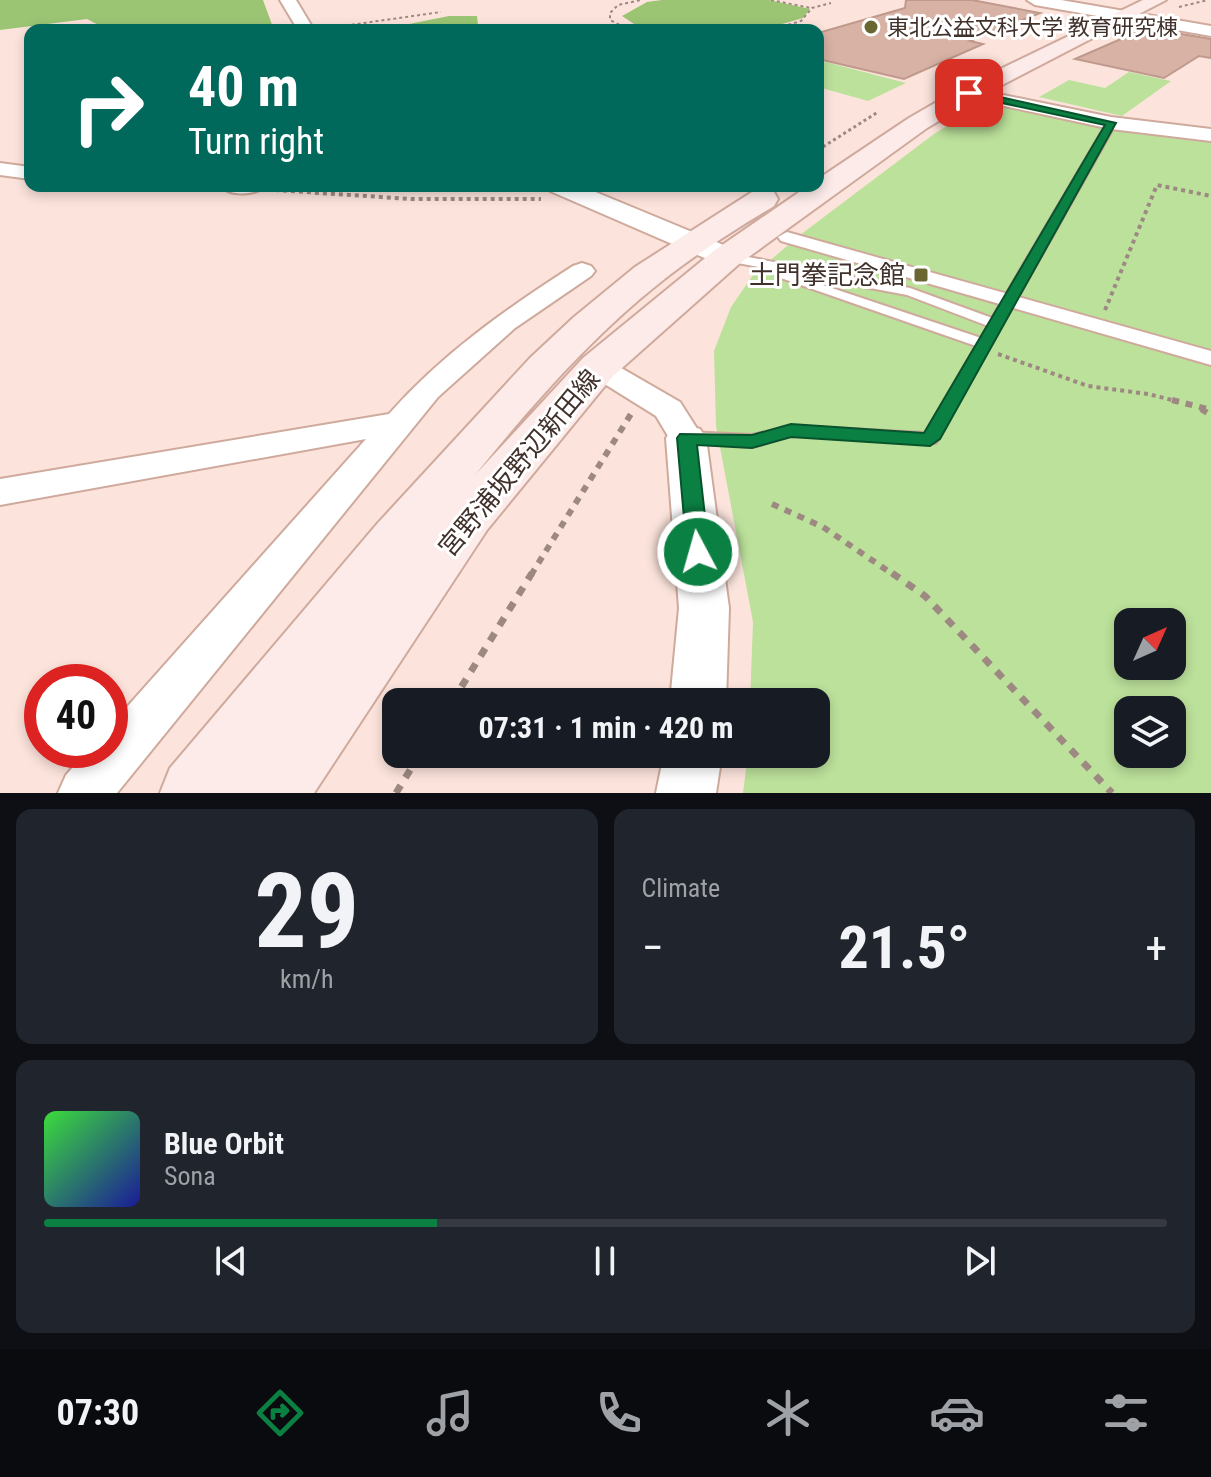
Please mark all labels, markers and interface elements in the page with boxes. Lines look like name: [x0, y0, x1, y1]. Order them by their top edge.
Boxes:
place label: 東北公益文科大学 教育研究棟: [887, 15, 1178, 40]
marker: 東北公益文科大学 教育研究棟: [862, 18, 880, 36]
text: 40 m: [188, 54, 299, 120]
icon: right: [56, 56, 160, 160]
pin: [935, 59, 1003, 127]
icon: arrive: [947, 71, 991, 115]
text: Turn right: [188, 121, 324, 163]
place label: 土門拳記念館: [749, 260, 905, 290]
marker: 土門拳記念館: [912, 266, 930, 284]
street label: 宮野浦坂野辺新田線: [432, 364, 606, 562]
position arrow: [656, 510, 740, 594]
north arrow: [1114, 608, 1186, 680]
map controls: [1114, 608, 1186, 768]
speed limit sign: 40: [24, 664, 128, 768]
button: layers: [1114, 696, 1186, 768]
text: 07:31 · 1 min · 420 m: [479, 710, 733, 745]
text: 29: [254, 851, 359, 972]
text: Climate: [642, 873, 720, 903]
text: 21.5°: [838, 912, 970, 983]
text: −: [642, 922, 664, 974]
text: +: [1145, 922, 1167, 974]
text: km/h: [280, 964, 334, 994]
text: Blue Orbit: [164, 1126, 284, 1161]
text: Sona: [164, 1161, 216, 1191]
icon: previous: [209, 1239, 253, 1283]
icon: pause: [583, 1239, 627, 1283]
icon: next: [958, 1239, 1002, 1283]
icon: directions: [252, 1385, 308, 1441]
icon: music: [422, 1385, 478, 1441]
icon: phone: [591, 1385, 647, 1441]
icon: climate: [760, 1385, 816, 1441]
icon: car: [929, 1385, 985, 1441]
icon: filters: [1098, 1385, 1154, 1441]
text: 07:30: [57, 1392, 139, 1434]

